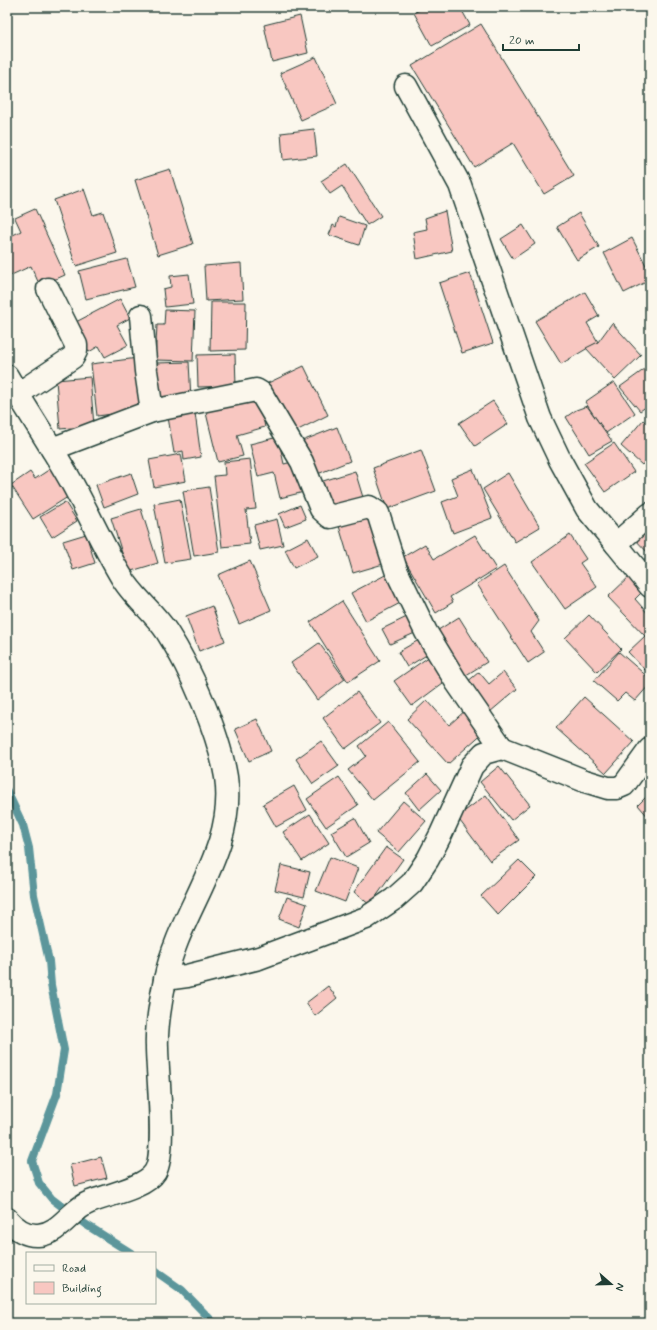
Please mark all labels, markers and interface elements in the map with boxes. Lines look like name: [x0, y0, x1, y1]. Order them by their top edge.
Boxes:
scale bar: [503, 26, 579, 52]
text: 20 m: [509, 33, 535, 49]
legend: [26, 1252, 156, 1304]
text: Road: [62, 1261, 86, 1277]
north arrow: [591, 1264, 631, 1304]
text: Building: [62, 1281, 102, 1298]
text: N: [612, 1281, 627, 1293]

